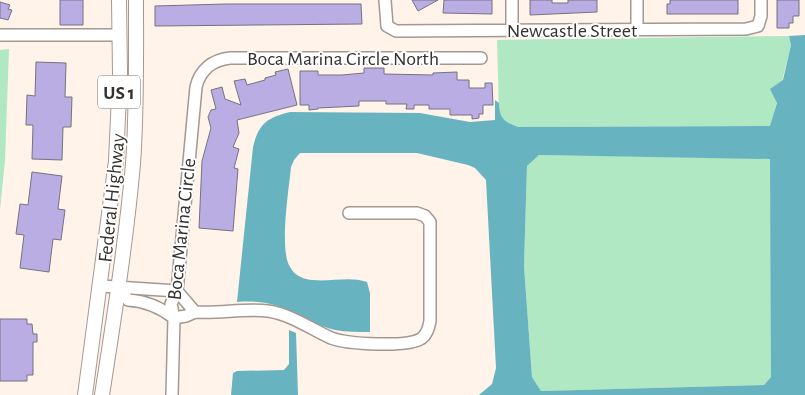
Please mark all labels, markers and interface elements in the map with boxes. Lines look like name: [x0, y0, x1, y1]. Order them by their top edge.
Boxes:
street label: Newcastle Street: [507, 21, 638, 41]
street label: Boca Marina Circle North: [247, 49, 439, 69]
road number: US 1: [98, 75, 140, 108]
street label: Federal Highway: [95, 132, 129, 264]
street label: Boca Marina Circle: [165, 157, 199, 301]

